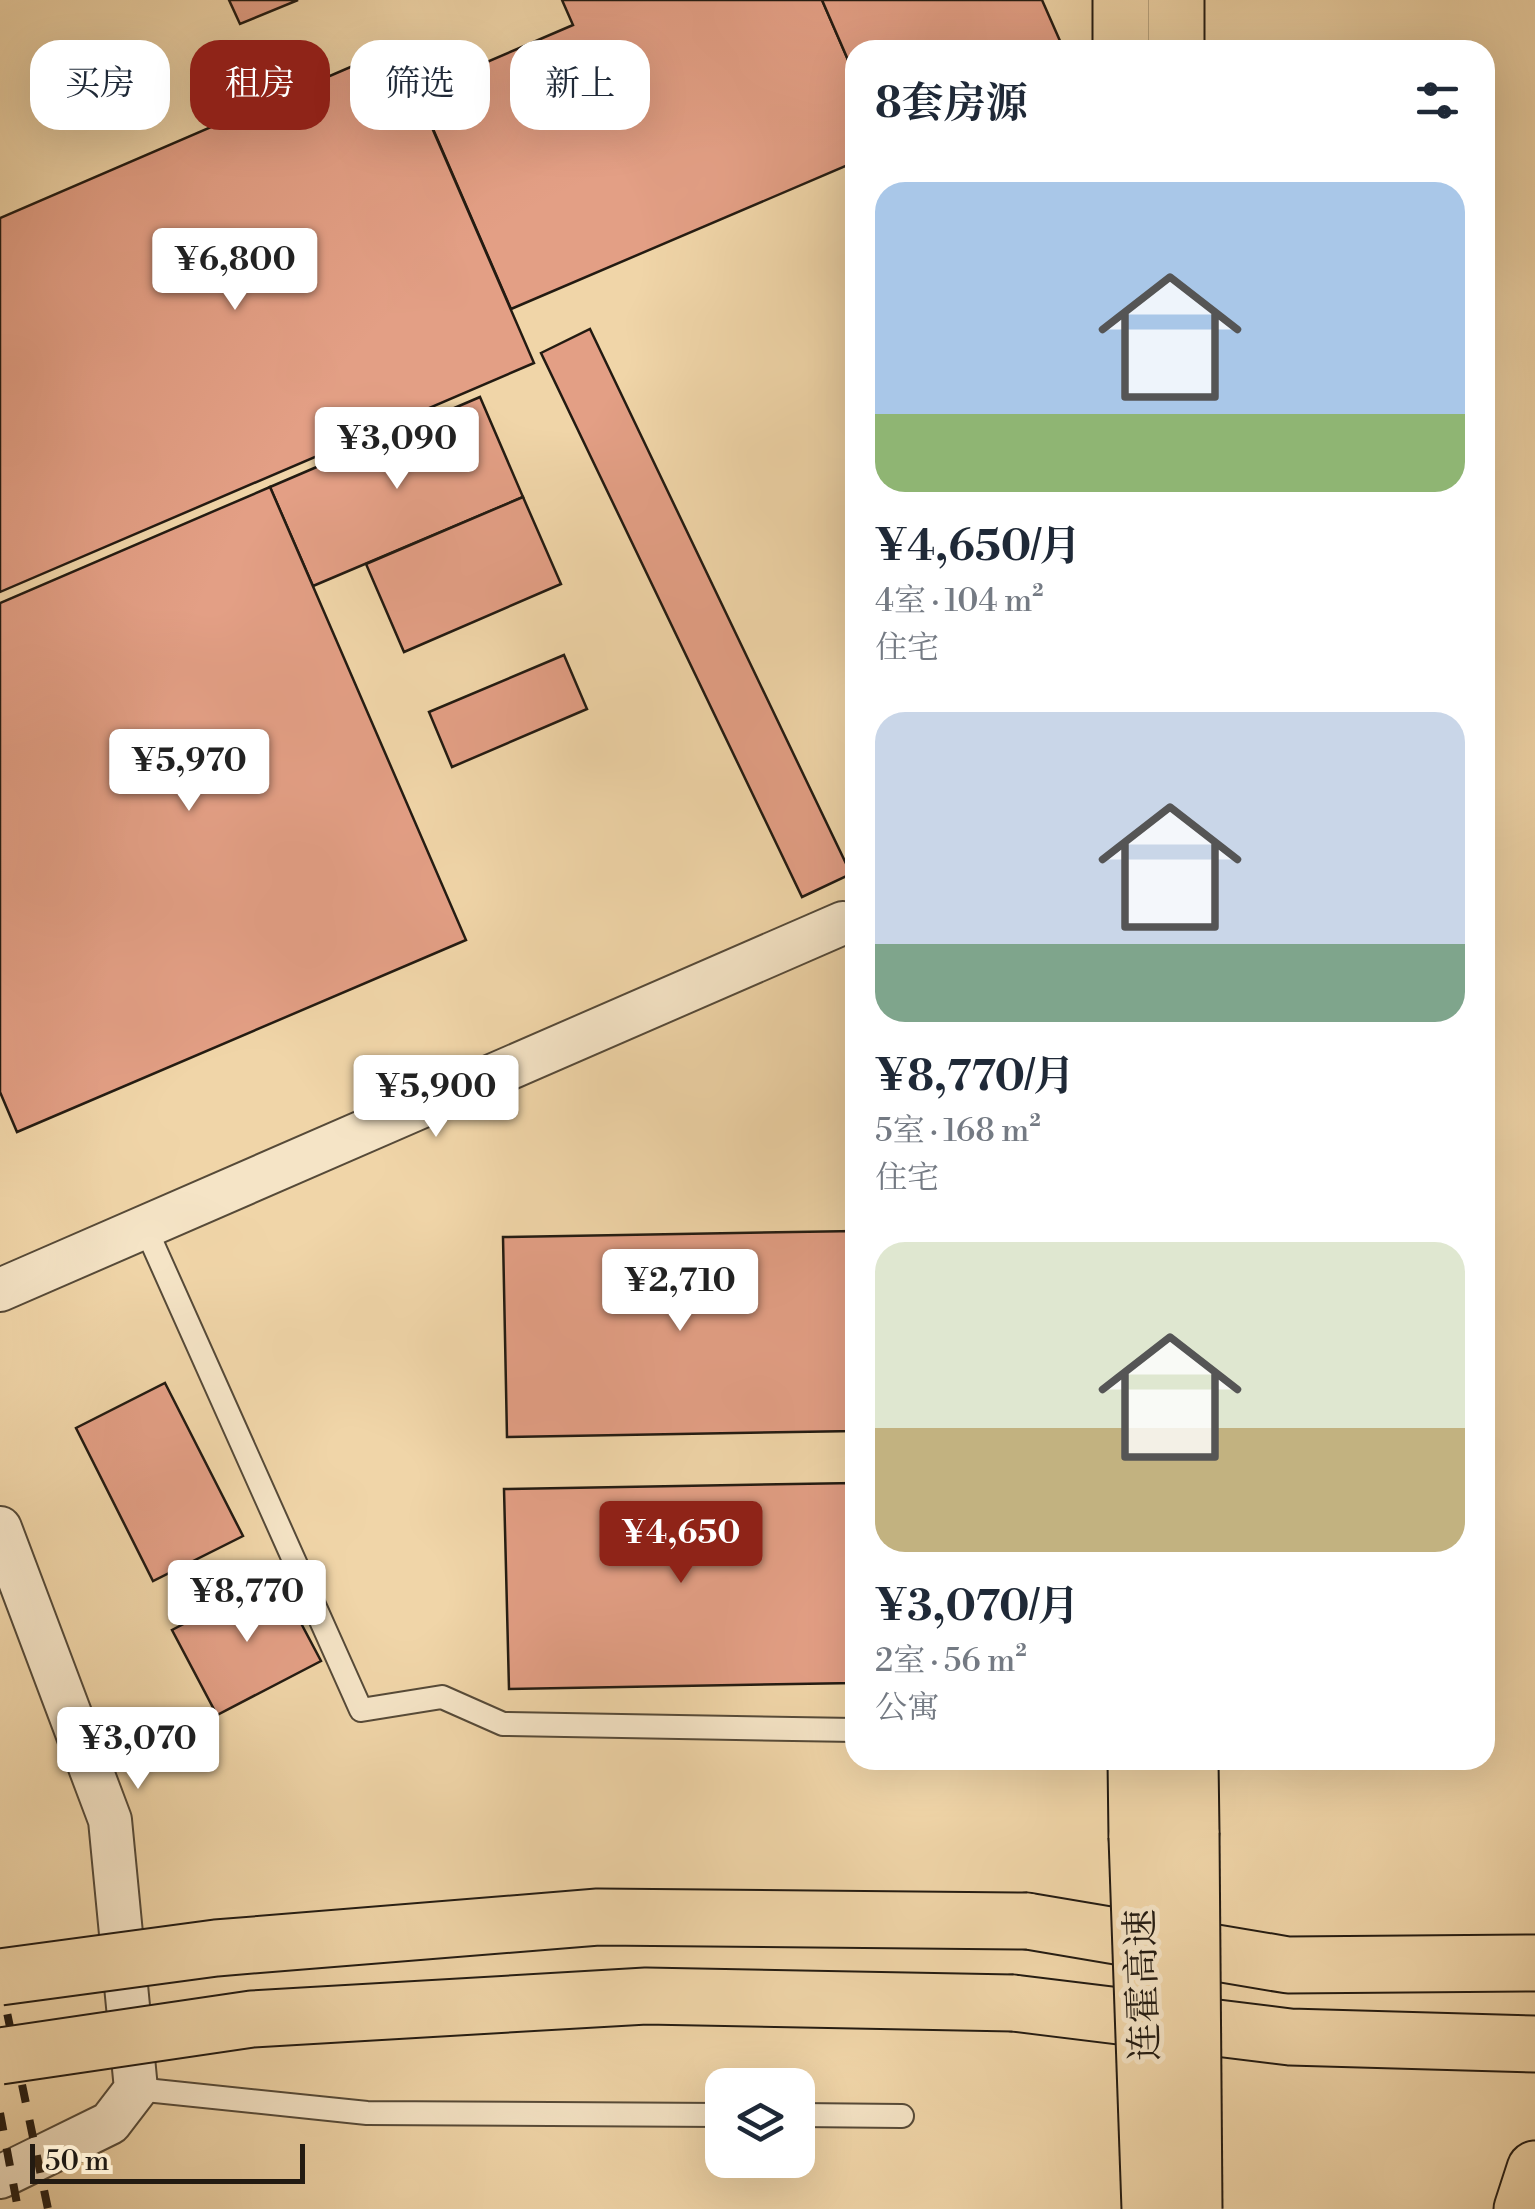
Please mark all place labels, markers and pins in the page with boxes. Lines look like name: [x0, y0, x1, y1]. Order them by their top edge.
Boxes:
pin: ¥6,800: [154, 228, 316, 313]
pin: ¥3,090: [316, 407, 478, 492]
pin: ¥5,970: [108, 729, 270, 814]
pin: ¥5,900: [355, 1055, 517, 1140]
pin: ¥2,710: [599, 1249, 761, 1334]
pin: ¥4,650: [600, 1501, 762, 1586]
pin: ¥8,770: [166, 1560, 328, 1645]
pin: ¥3,070: [57, 1707, 219, 1792]

